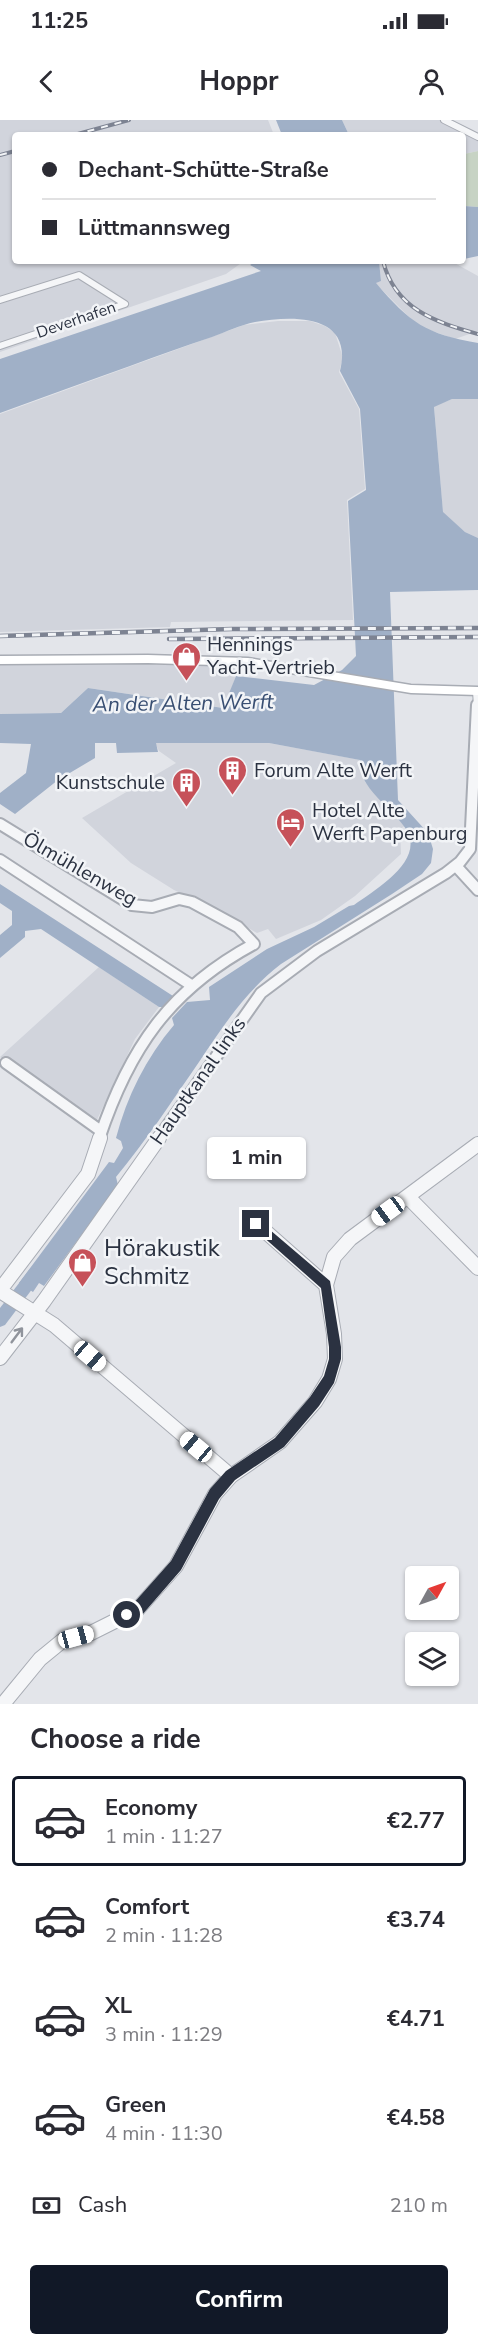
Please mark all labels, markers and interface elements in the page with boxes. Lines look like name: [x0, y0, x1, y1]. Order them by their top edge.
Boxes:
text: 11:25: [30, 6, 88, 36]
text: Hoppr: [199, 63, 279, 100]
icon: back: [30, 65, 63, 98]
icon: person: [415, 65, 448, 98]
text: Dechant-Schütte-Straße: [78, 155, 329, 185]
text: Lüttmannsweg: [78, 213, 231, 243]
street label: Deverhafen: [33, 296, 119, 344]
place label: Hennings Yacht-Vertrieb: [206, 631, 335, 681]
shop icon: Hennings Yacht-Vertrieb: [170, 640, 202, 682]
water label: An der Alten Werft: [91, 687, 274, 719]
building icon: Forum Alte Werft: [217, 754, 249, 796]
place label: Forum Alte Werft: [254, 757, 413, 784]
building icon: Kunstschule: [170, 766, 202, 808]
place label: Kunstschule: [56, 769, 165, 796]
place label: Hotel Alte Werft Papenburg: [312, 797, 468, 847]
hotel icon: Hotel Alte Werft Papenburg: [275, 806, 307, 848]
street label: Ölmühlenweg: [18, 825, 142, 913]
street label: Hauptkanal links: [144, 1012, 252, 1150]
callout: 1 min: [206, 1137, 306, 1179]
text: 1 min: [231, 1144, 282, 1171]
car: [368, 1193, 408, 1229]
route end: [242, 1210, 269, 1237]
place label: Hörakustik Schmitz: [104, 1232, 221, 1292]
shop icon: Hörakustik Schmitz: [67, 1246, 99, 1288]
one-way arrow: [11, 1328, 24, 1344]
car: [71, 1337, 109, 1375]
car: [176, 1429, 216, 1465]
north arrow: [405, 1566, 459, 1620]
map controls: [405, 1566, 459, 1686]
route start: [113, 1601, 140, 1628]
car: [56, 1624, 96, 1650]
button: layers: [405, 1632, 459, 1686]
text: Choose a ride: [30, 1721, 201, 1758]
text: Economy: [105, 1793, 197, 1823]
icon: car: [33, 1794, 87, 1848]
text: €2.77: [387, 1806, 445, 1836]
text: 1 min · 11:27: [105, 1823, 223, 1850]
text: Comfort: [105, 1892, 189, 1922]
icon: car: [33, 1893, 87, 1947]
text: €3.74: [387, 1905, 445, 1935]
text: 2 min · 11:28: [105, 1922, 223, 1949]
text: XL: [105, 1991, 132, 2021]
icon: car: [33, 1992, 87, 2046]
text: €4.71: [387, 2004, 445, 2034]
text: 3 min · 11:29: [105, 2021, 223, 2048]
text: Green: [105, 2090, 166, 2120]
icon: car: [33, 2091, 87, 2145]
text: €4.58: [387, 2103, 445, 2133]
text: 4 min · 11:30: [105, 2120, 223, 2147]
icon: cash: [30, 2189, 63, 2222]
text: Cash: [78, 2190, 127, 2220]
text: 210 m: [390, 2192, 448, 2219]
button: Confirm: [30, 2265, 448, 2334]

